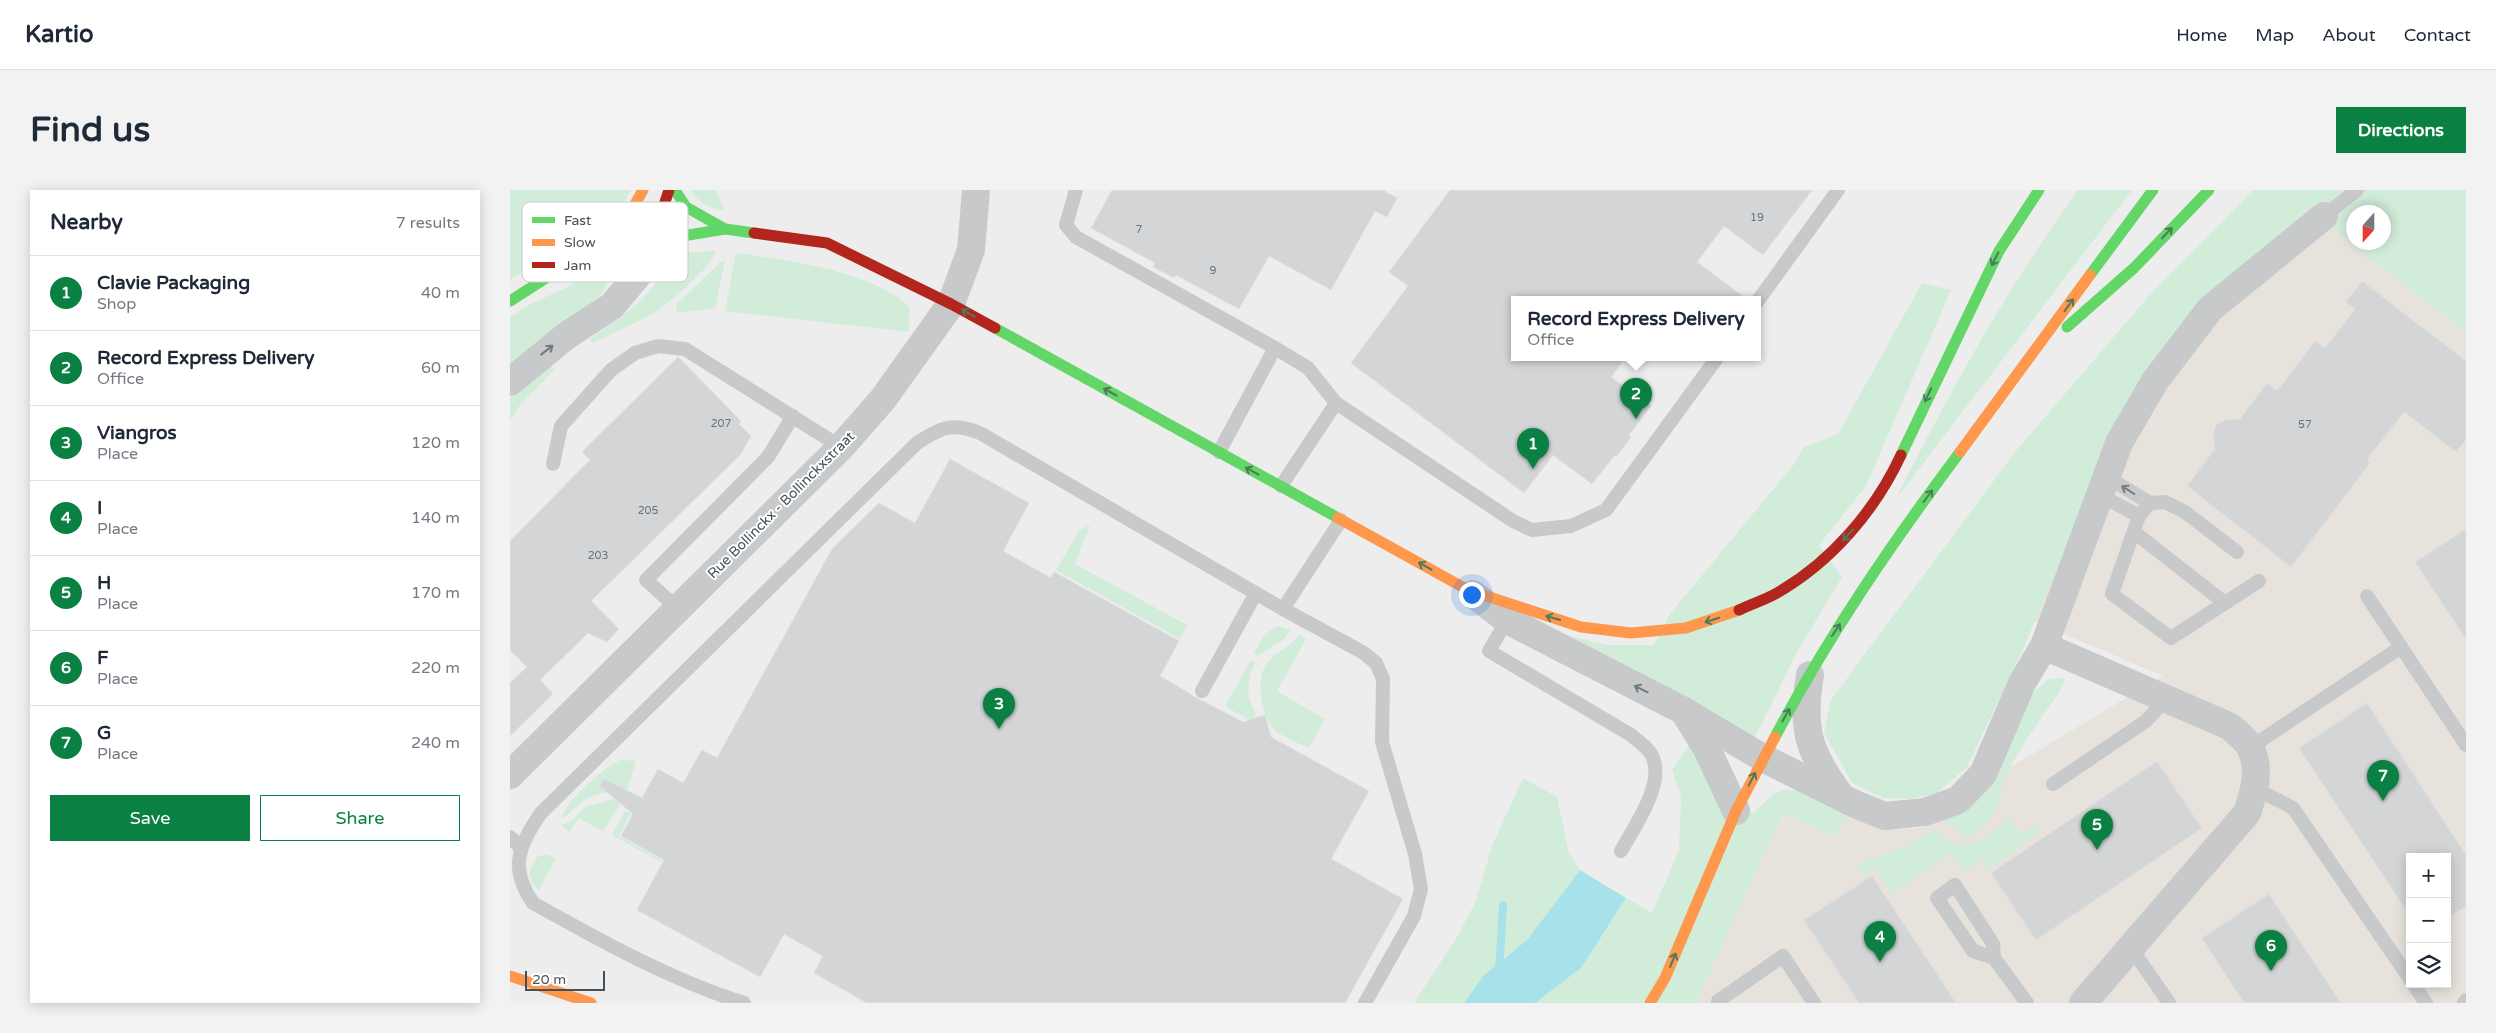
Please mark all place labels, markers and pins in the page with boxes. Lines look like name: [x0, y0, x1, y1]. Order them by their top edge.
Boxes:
pin: 2: [1620, 378, 1652, 419]
pin: 1: [1517, 428, 1549, 469]
pin: 3: [983, 688, 1015, 729]
pin: 7: [2367, 760, 2399, 801]
pin: 5: [2081, 809, 2113, 850]
pin: 4: [1864, 921, 1896, 962]
pin: 6: [2255, 930, 2287, 971]

